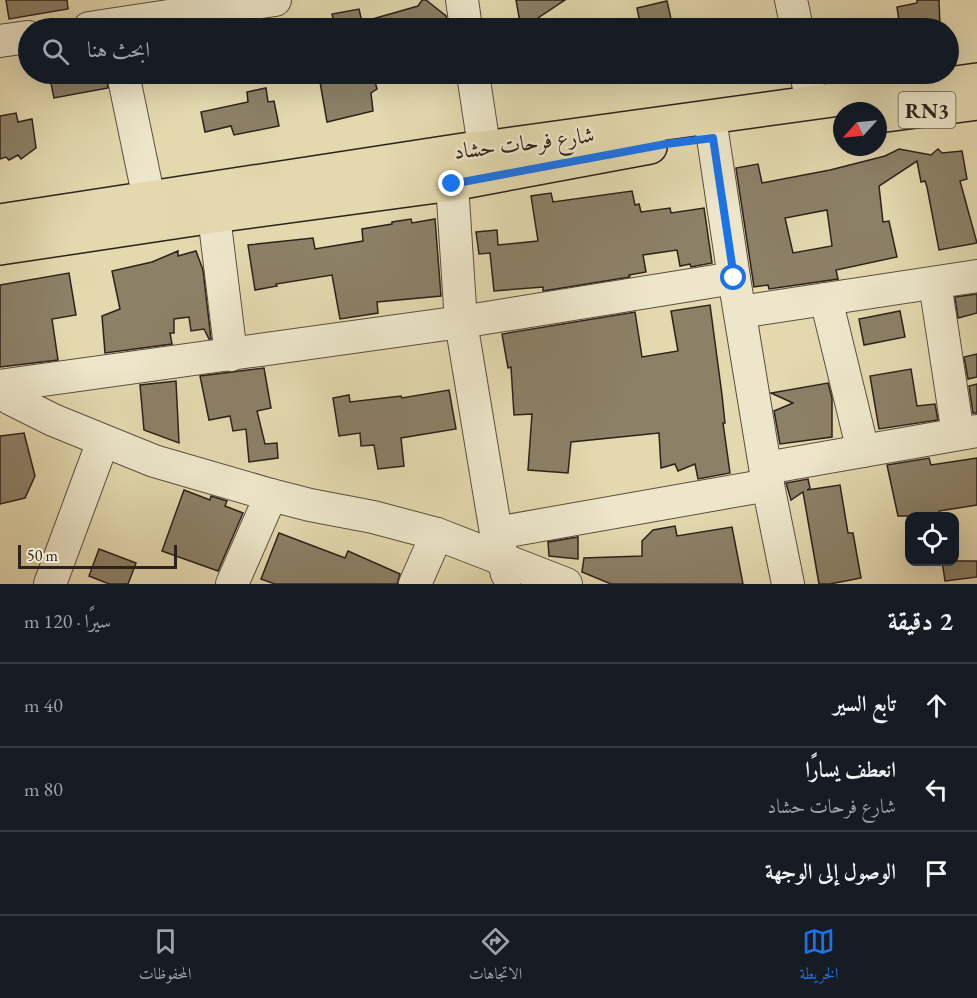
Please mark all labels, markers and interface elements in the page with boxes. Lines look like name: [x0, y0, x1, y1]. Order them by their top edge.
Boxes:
search box: [18, 18, 959, 84]
icon: search: [39, 35, 72, 68]
text: ابحث هنا: [87, 35, 150, 64]
road number: RN3: [898, 92, 956, 128]
north arrow: [833, 102, 887, 156]
street label: شارع فرحات حشاد: [452, 120, 597, 170]
route end: [438, 170, 464, 196]
route start: [720, 264, 746, 290]
map controls: [905, 512, 959, 566]
button: locate: [905, 512, 959, 566]
scale bar: [18, 542, 177, 570]
text: 50 m: [27, 545, 58, 566]
text: 2 دقيقة: [888, 604, 953, 638]
text: سيرًا · 120 m: [24, 608, 111, 634]
text: تابع السير: [833, 689, 896, 718]
icon: ahead: [920, 689, 953, 722]
text: 40 m: [24, 692, 63, 718]
text: انعطف يسارًا: [805, 755, 896, 784]
icon: left: [920, 773, 953, 806]
text: 80 m: [24, 776, 63, 802]
text: شارع فرحات حشاد: [767, 793, 896, 819]
text: الوصول إلى الوجهة: [765, 857, 896, 886]
icon: arrive: [920, 857, 953, 890]
tab: المحفوظات: [139, 925, 191, 989]
tab: الاتجاهات: [469, 925, 522, 989]
tab: الخريطة: [799, 925, 838, 989]

